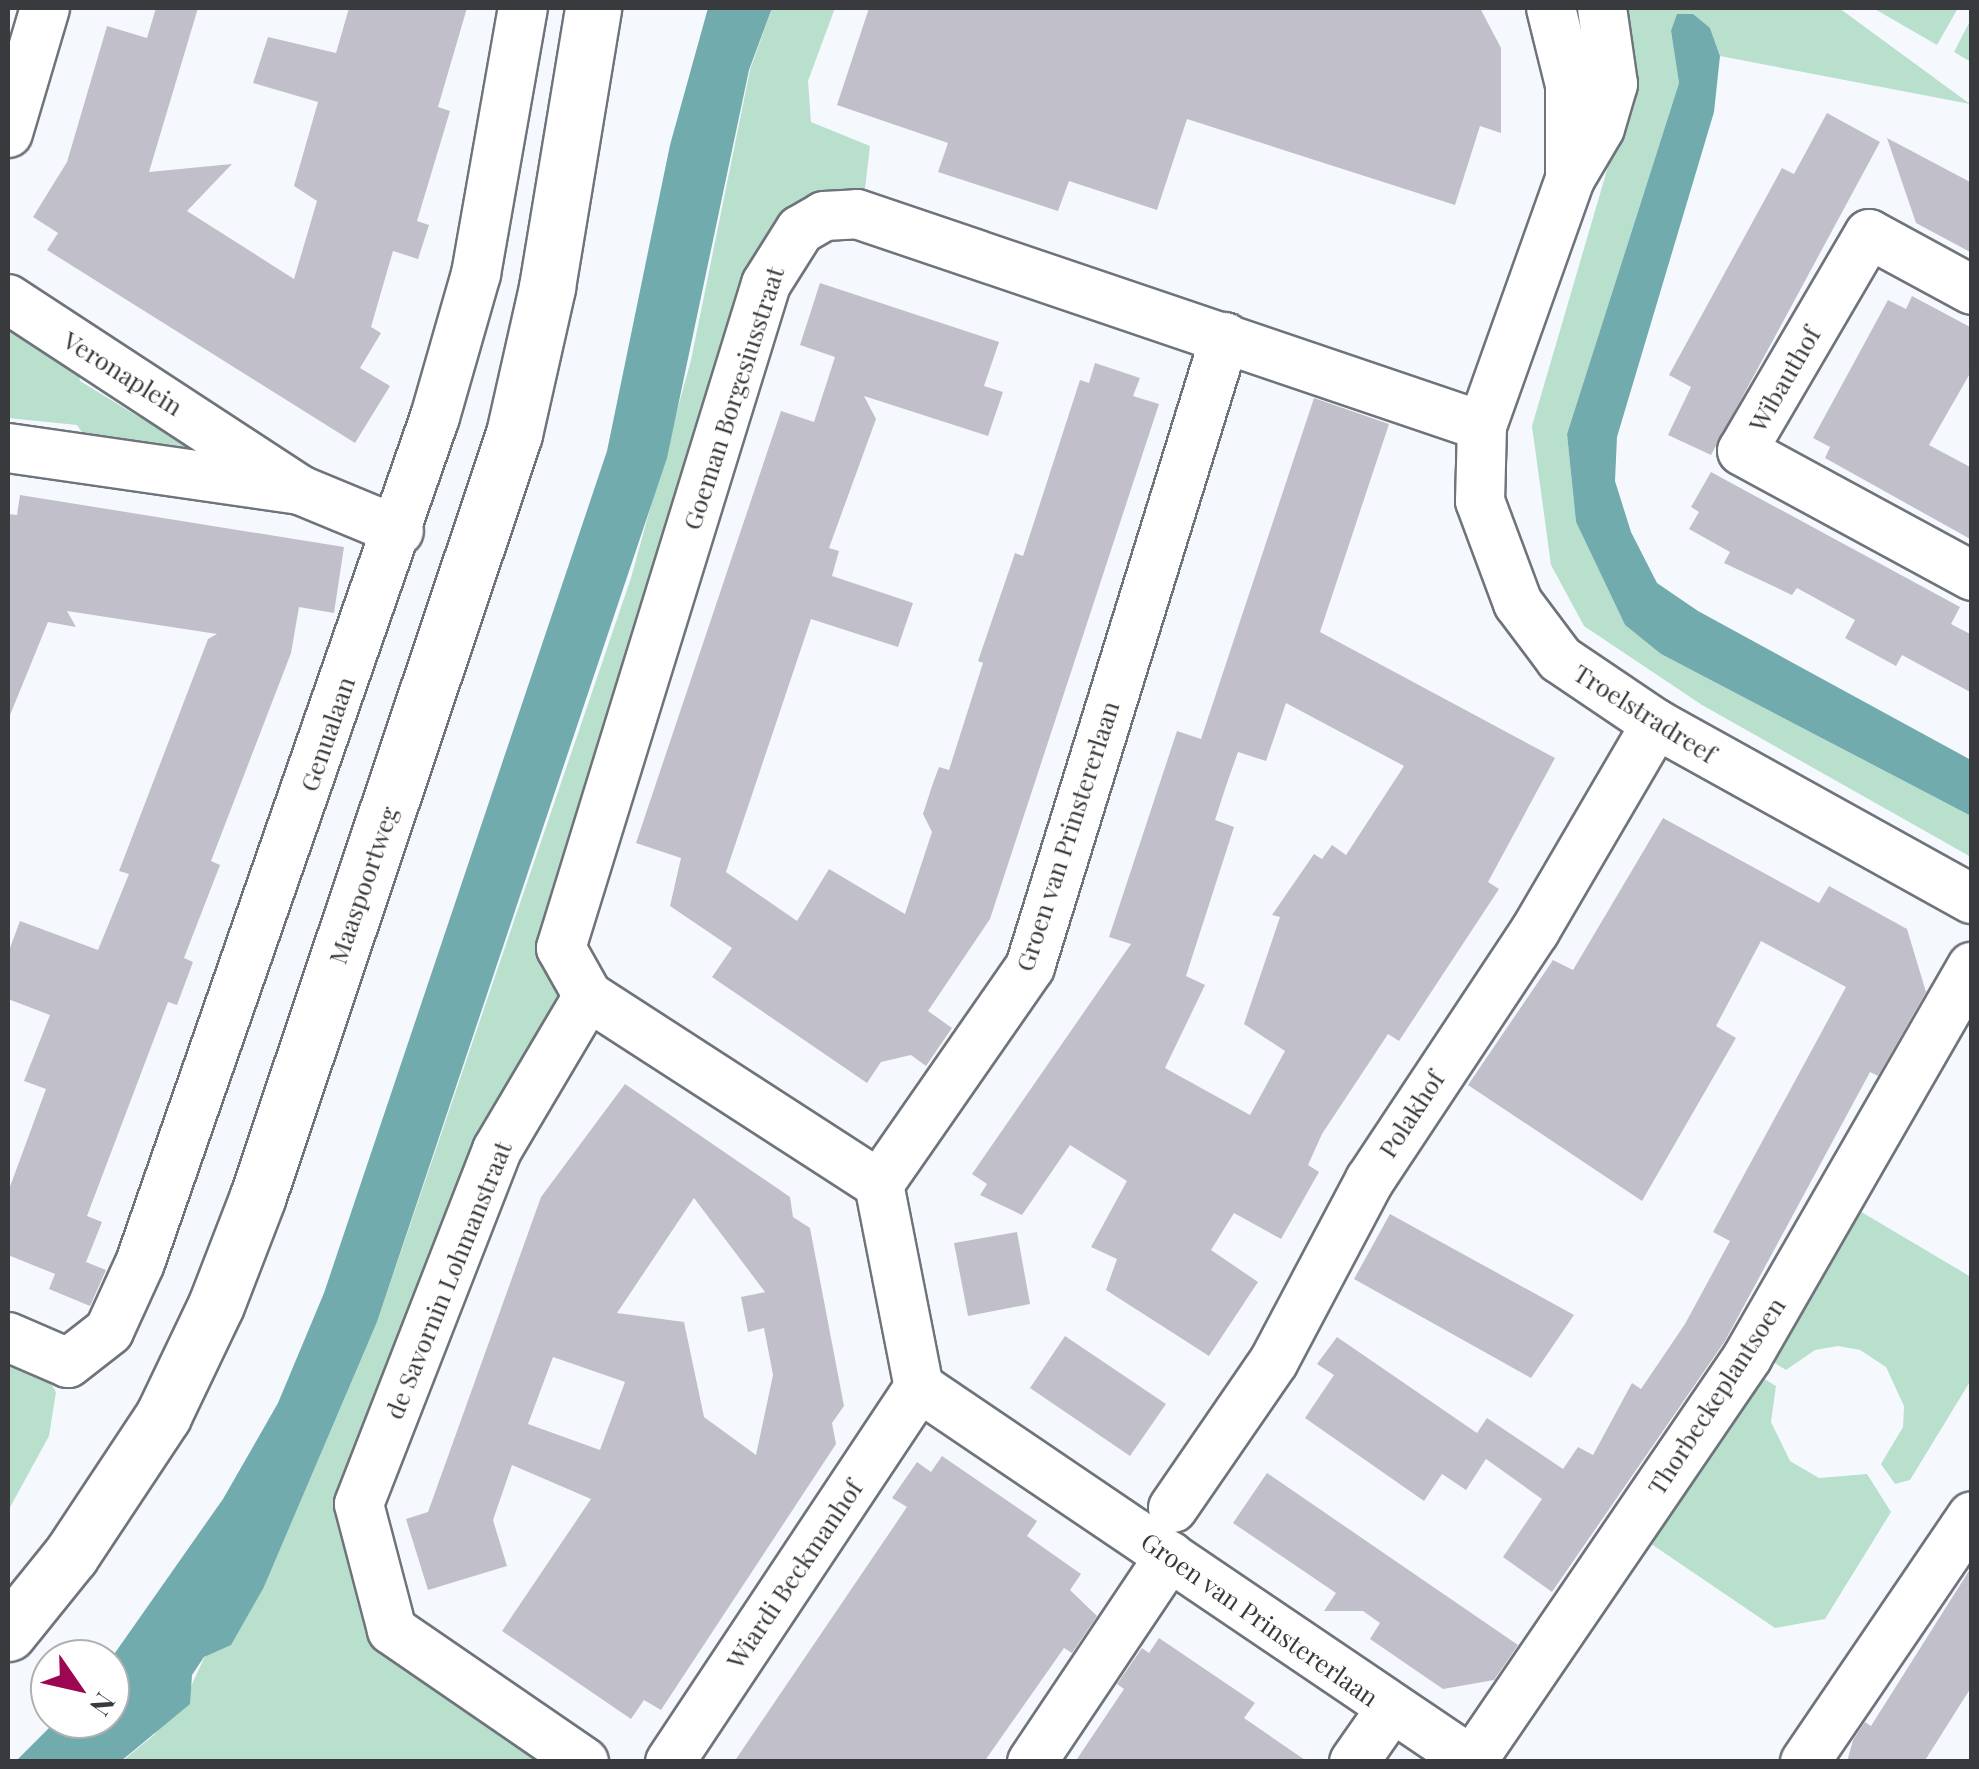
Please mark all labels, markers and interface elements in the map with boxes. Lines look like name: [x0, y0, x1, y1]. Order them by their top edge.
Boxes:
street label: Goeman Borgesiusstraat: [676, 263, 790, 533]
street label: Wibauthof: [1742, 321, 1826, 437]
street label: Veronaplein: [58, 325, 188, 421]
street label: Troelstradreef: [1568, 657, 1722, 769]
street label: Genualaan: [293, 673, 361, 795]
street label: Groen van Prinstererlaan: [1009, 697, 1125, 975]
street label: Maaspoortweg: [322, 802, 404, 968]
street label: Polakhof: [1372, 1065, 1450, 1163]
street label: de Savornin Lohmanstraat: [379, 1137, 517, 1423]
street label: Thorbeckeplantsoen: [1641, 1292, 1791, 1500]
street label: Wiardi Beckmanhof: [720, 1474, 868, 1674]
street label: Groen van Prinstererlaan: [1136, 1526, 1384, 1712]
north arrow: [30, 1639, 130, 1739]
text: N: [83, 1686, 125, 1724]

